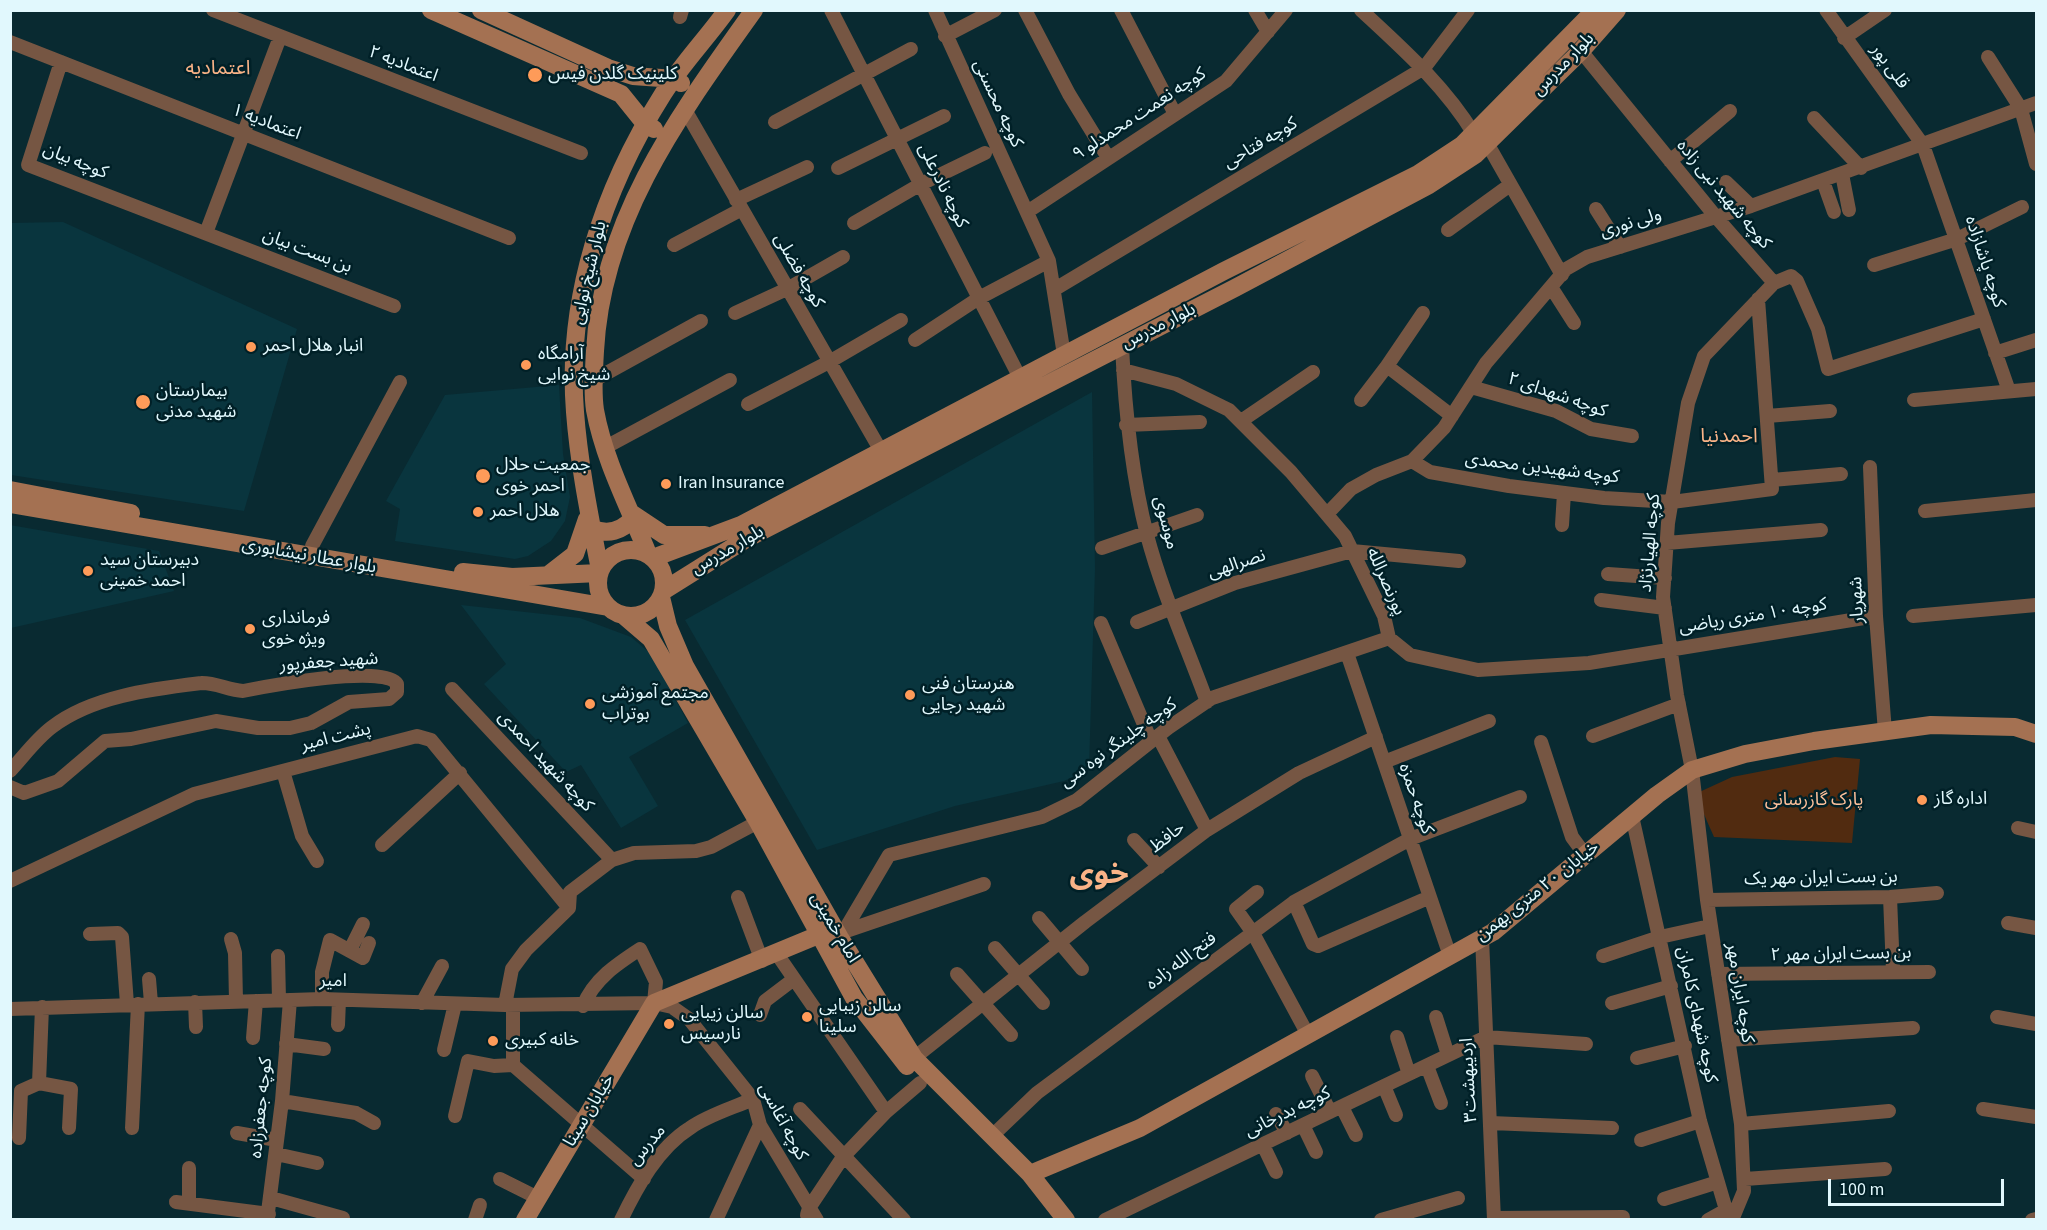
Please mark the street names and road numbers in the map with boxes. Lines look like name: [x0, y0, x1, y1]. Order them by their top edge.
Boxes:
street label: بلوار مدرس: [1528, 29, 1600, 101]
street label: قلی پور: [1865, 40, 1913, 94]
street label: اعتمادیه ۲: [365, 42, 441, 88]
street label: کوچه محسنی: [967, 57, 1027, 151]
street label: کوچه نعمت محمدلو ۹: [1069, 64, 1211, 166]
street label: اعتمادیه ۱: [228, 100, 304, 146]
street label: کوچه فتاحی: [1220, 113, 1302, 175]
street label: کوچه شهید نبی زاده: [1671, 136, 1775, 254]
street label: کوچه بیان: [39, 139, 111, 185]
street label: کوچه نادرعلی: [912, 140, 972, 232]
street label: ولی نوری: [1598, 204, 1664, 244]
street label: کوچه پاشازاده: [1959, 213, 2009, 311]
street label: بلوار شیخ نوایی: [568, 219, 612, 327]
street label: بن بست بیان: [259, 225, 355, 279]
street label: کوچه فضلی: [768, 230, 828, 312]
street label: بلوار مدرس: [1118, 299, 1200, 355]
street label: کوچه شهدای ۲: [1505, 369, 1609, 423]
street label: کوچه شهیدین محمدی: [1464, 449, 1620, 489]
street label: کوچه الهیارنژاد: [1636, 493, 1666, 593]
street label: موسوی: [1148, 494, 1182, 552]
street label: بلوار مدرس: [688, 522, 768, 580]
street label: بلوار عطار نیشابوری: [240, 535, 378, 579]
street label: نصرالهی: [1205, 545, 1269, 585]
street label: پورنصرالله: [1361, 545, 1409, 619]
street label: شهریار: [1846, 576, 1870, 624]
street label: کوچه ۱۰ متری ریاضی: [1677, 595, 1829, 639]
street label: شهید جعفرپور: [279, 649, 379, 677]
street label: کوچه چلینگر نوه سی: [1056, 694, 1182, 794]
street label: کوچه شهید احمدی: [493, 707, 597, 817]
street label: پشت امیر: [299, 719, 373, 757]
street label: کوچه حمزه: [1393, 761, 1437, 837]
street label: حافظ: [1146, 818, 1190, 858]
street label: خیابان ۲۰ متری بهمن: [1472, 837, 1604, 947]
street label: بن بست ایران مهر یک: [1744, 867, 1898, 891]
street label: امام خمینی: [805, 889, 863, 967]
street label: فتح الله زاده: [1142, 928, 1222, 996]
street label: کوچه ایران مهر: [1720, 941, 1758, 1045]
street label: ۲ بن بست ایران مهر: [1770, 943, 1912, 967]
street label: کوچه شهدای کامران: [1671, 945, 1721, 1085]
street label: امیر: [319, 971, 347, 993]
street label: اردیبهشت۳: [1457, 1037, 1483, 1123]
street label: کوچه جعفرزاده: [246, 1057, 278, 1159]
street label: خیابان سینا: [560, 1071, 620, 1151]
street label: کوچه آغاسی: [753, 1080, 811, 1164]
street label: کوچه بدرخانی: [1241, 1083, 1335, 1143]
street label: مدرس: [625, 1121, 671, 1171]

